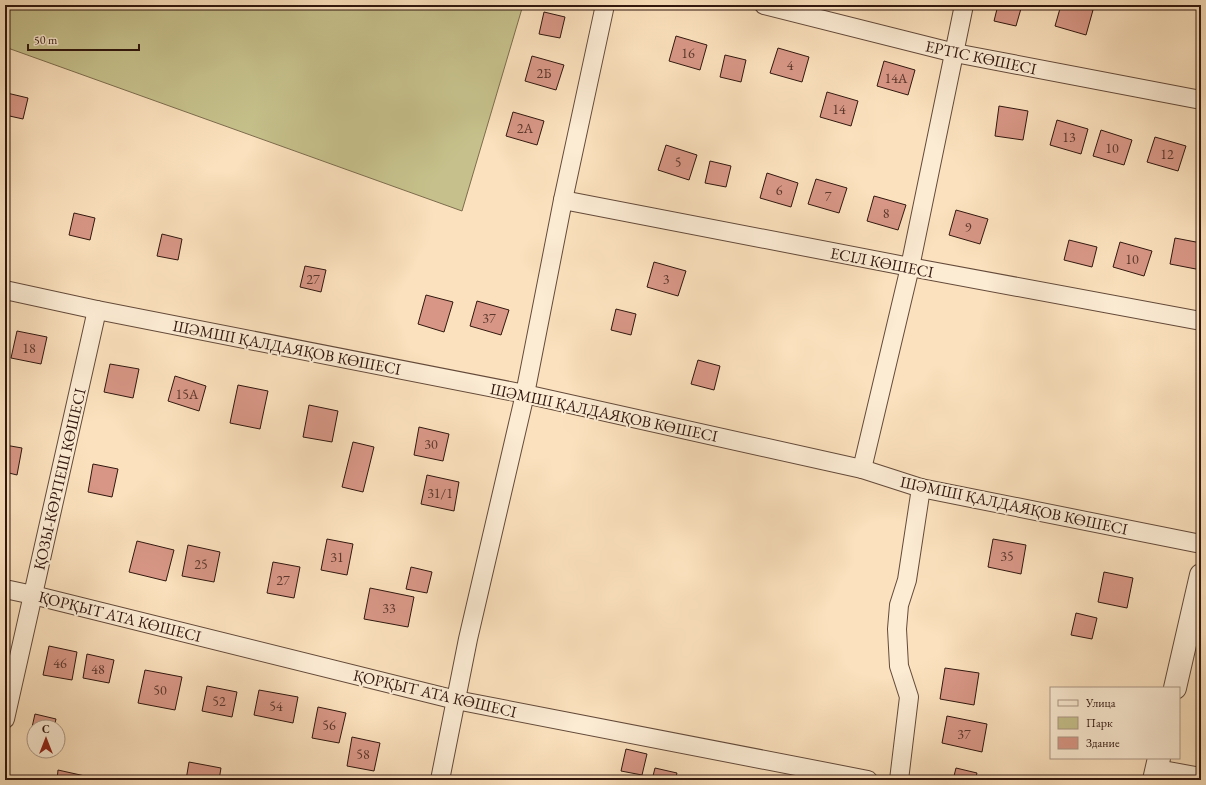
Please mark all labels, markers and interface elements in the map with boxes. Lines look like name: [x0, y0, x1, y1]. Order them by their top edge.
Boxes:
scale bar: [28, 26, 139, 52]
text: 50 m: [34, 32, 58, 48]
street label: ЕРТІС КӨШЕСІ: [923, 35, 1039, 80]
house number: 16: [681, 44, 695, 62]
house number: 4: [787, 56, 794, 74]
house number: 2Б: [537, 64, 551, 82]
house number: 14А: [884, 69, 908, 87]
house number: 14: [832, 100, 846, 118]
house number: 2А: [517, 119, 534, 137]
house number: 13: [1062, 128, 1076, 146]
house number: 10: [1105, 139, 1119, 157]
house number: 12: [1160, 145, 1174, 163]
house number: 5: [675, 153, 681, 171]
house number: 6: [776, 181, 783, 199]
house number: 7: [825, 187, 832, 205]
house number: 8: [883, 204, 890, 222]
house number: 9: [965, 218, 972, 236]
street label: ЕСІЛ КӨШЕСІ: [828, 242, 936, 283]
house number: 10: [1125, 250, 1139, 268]
house number: 27: [306, 270, 320, 288]
house number: 3: [663, 270, 670, 288]
house number: 37: [482, 309, 496, 327]
street label: ШӘМШІ ҚАЛДАЯҚОВ КӨШЕСІ: [171, 315, 403, 380]
house number: 18: [22, 339, 36, 357]
street label: ШӘМШІ ҚАЛДАЯҚОВ КӨШЕСІ: [488, 378, 720, 447]
house number: 15А: [175, 385, 199, 403]
street label: ҚОЗЫ-КӨРПЕШ КӨШЕСІ: [28, 386, 91, 572]
house number: 30: [424, 435, 438, 453]
street label: ШӘМШІ ҚАЛДАЯҚОВ КӨШЕСІ: [898, 471, 1130, 540]
house number: 31/1: [427, 484, 453, 502]
house number: 35: [1000, 547, 1014, 565]
house number: 31: [330, 548, 344, 566]
house number: 25: [194, 555, 208, 573]
house number: 27: [276, 571, 290, 589]
street label: ҚОРҚЫТ АТА КӨШЕСІ: [36, 586, 204, 647]
house number: 33: [382, 599, 396, 617]
house number: 46: [53, 654, 67, 672]
house number: 48: [91, 660, 105, 678]
street label: ҚОРҚЫТ АТА КӨШЕСІ: [351, 664, 519, 723]
house number: 50: [153, 681, 167, 699]
legend: [1050, 687, 1180, 759]
house number: 52: [212, 692, 226, 710]
text: Улица: [1085, 695, 1116, 711]
house number: 54: [269, 697, 283, 715]
text: Парк: [1086, 715, 1113, 731]
house number: 56: [322, 716, 336, 734]
north arrow: [26, 719, 66, 759]
text: С: [42, 722, 50, 736]
house number: 37: [957, 725, 971, 743]
text: Здание: [1086, 735, 1120, 751]
house number: 58: [356, 745, 370, 763]

